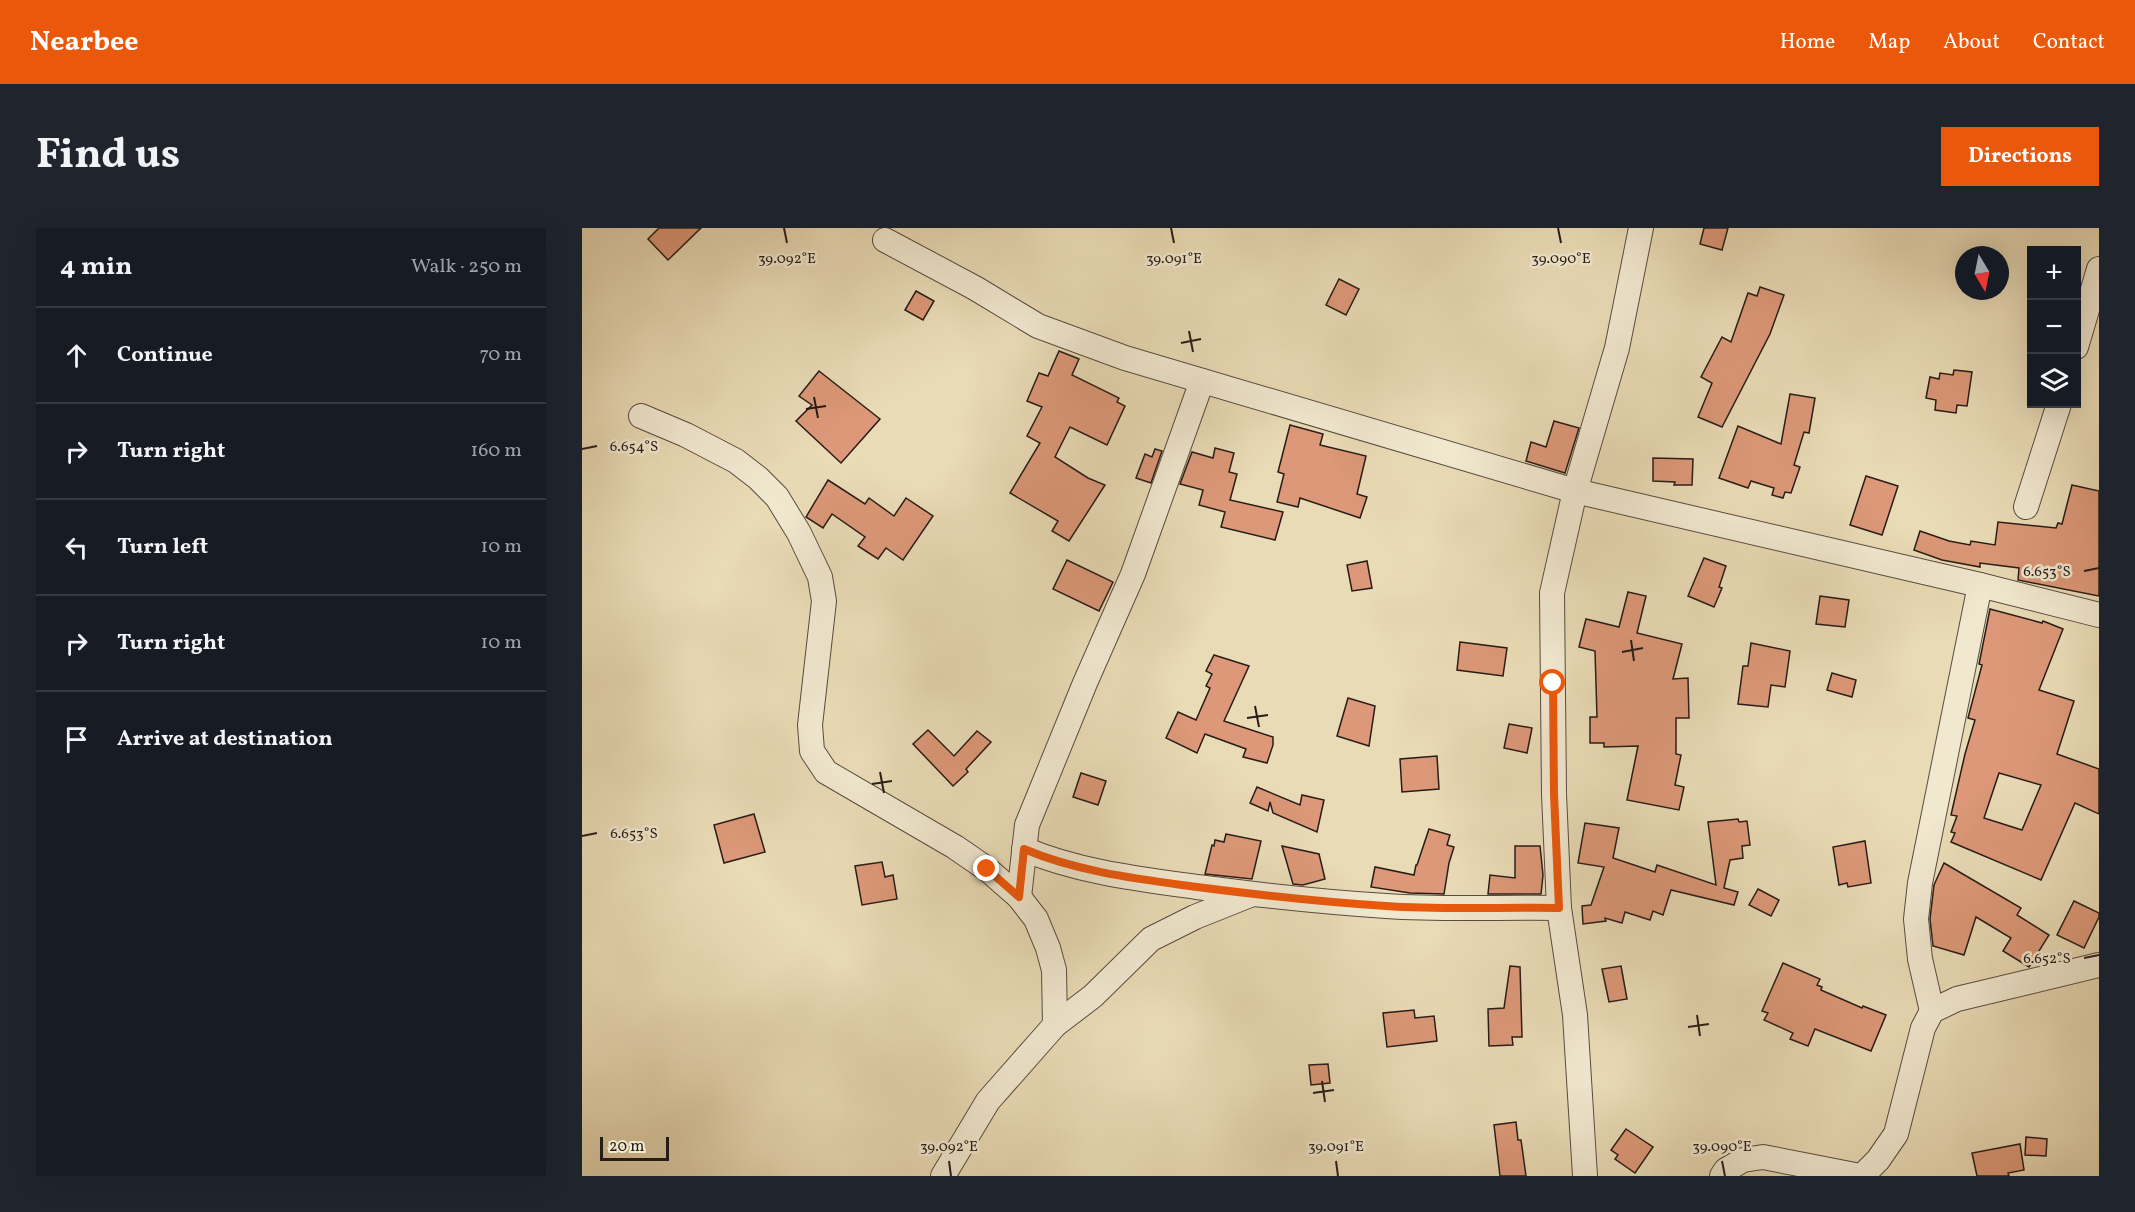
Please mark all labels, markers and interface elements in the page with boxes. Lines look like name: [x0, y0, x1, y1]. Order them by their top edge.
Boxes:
text: Nearbee: [30, 23, 139, 62]
text: Home: [1780, 28, 1835, 57]
text: Map: [1868, 28, 1910, 57]
text: About: [1943, 28, 2000, 57]
text: Contact: [2033, 28, 2105, 57]
text: Find us: [36, 127, 180, 186]
button: Directions: [1941, 127, 2099, 186]
north arrow: [1955, 246, 2009, 300]
map controls: [2027, 246, 2081, 408]
button: +: [2027, 246, 2081, 300]
text: 4 min: [60, 249, 132, 285]
text: 39.092°E: [758, 249, 816, 270]
text: 39.091°E: [1146, 249, 1202, 270]
text: 39.090°E: [1531, 249, 1591, 270]
text: Walk · 250 m: [411, 253, 522, 281]
button: −: [2027, 300, 2081, 354]
icon: ahead: [60, 339, 93, 372]
text: Continue: [117, 340, 213, 371]
text: 70 m: [479, 341, 522, 369]
button: layers: [2027, 354, 2081, 408]
icon: right: [60, 435, 93, 468]
text: Turn right: [117, 436, 225, 467]
text: 160 m: [470, 437, 522, 465]
text: 6.654°S: [610, 437, 658, 458]
icon: left: [60, 531, 93, 564]
text: Turn left: [117, 532, 208, 563]
text: 10 m: [481, 533, 522, 561]
text: 6.653°S: [2023, 562, 2071, 583]
icon: right: [60, 627, 93, 660]
text: Turn right: [117, 628, 225, 659]
text: 10 m: [481, 629, 522, 657]
route start: [1539, 669, 1565, 695]
icon: arrive: [60, 723, 93, 756]
text: Arrive at destination: [117, 724, 333, 755]
text: 6.653°S: [610, 824, 658, 845]
route end: [973, 855, 999, 881]
text: 6.652°S: [2023, 949, 2071, 970]
scale bar: [600, 1134, 669, 1162]
text: 20 m: [609, 1136, 644, 1158]
text: 39.092°E: [920, 1137, 978, 1158]
text: 39.091°E: [1308, 1137, 1364, 1158]
text: 39.090°E: [1692, 1137, 1752, 1158]

